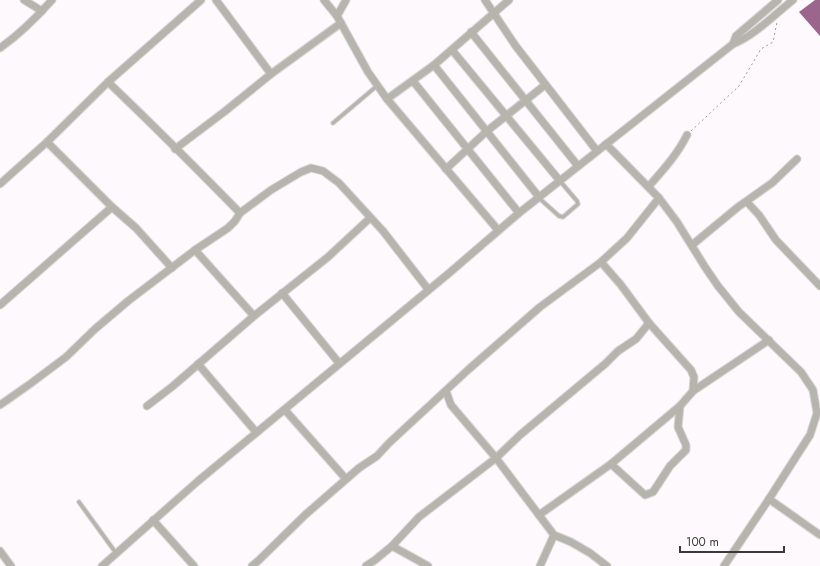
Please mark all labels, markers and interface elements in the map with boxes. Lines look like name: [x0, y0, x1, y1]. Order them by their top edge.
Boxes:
scale bar: [680, 528, 784, 554]
text: 100 m: [686, 533, 719, 551]

